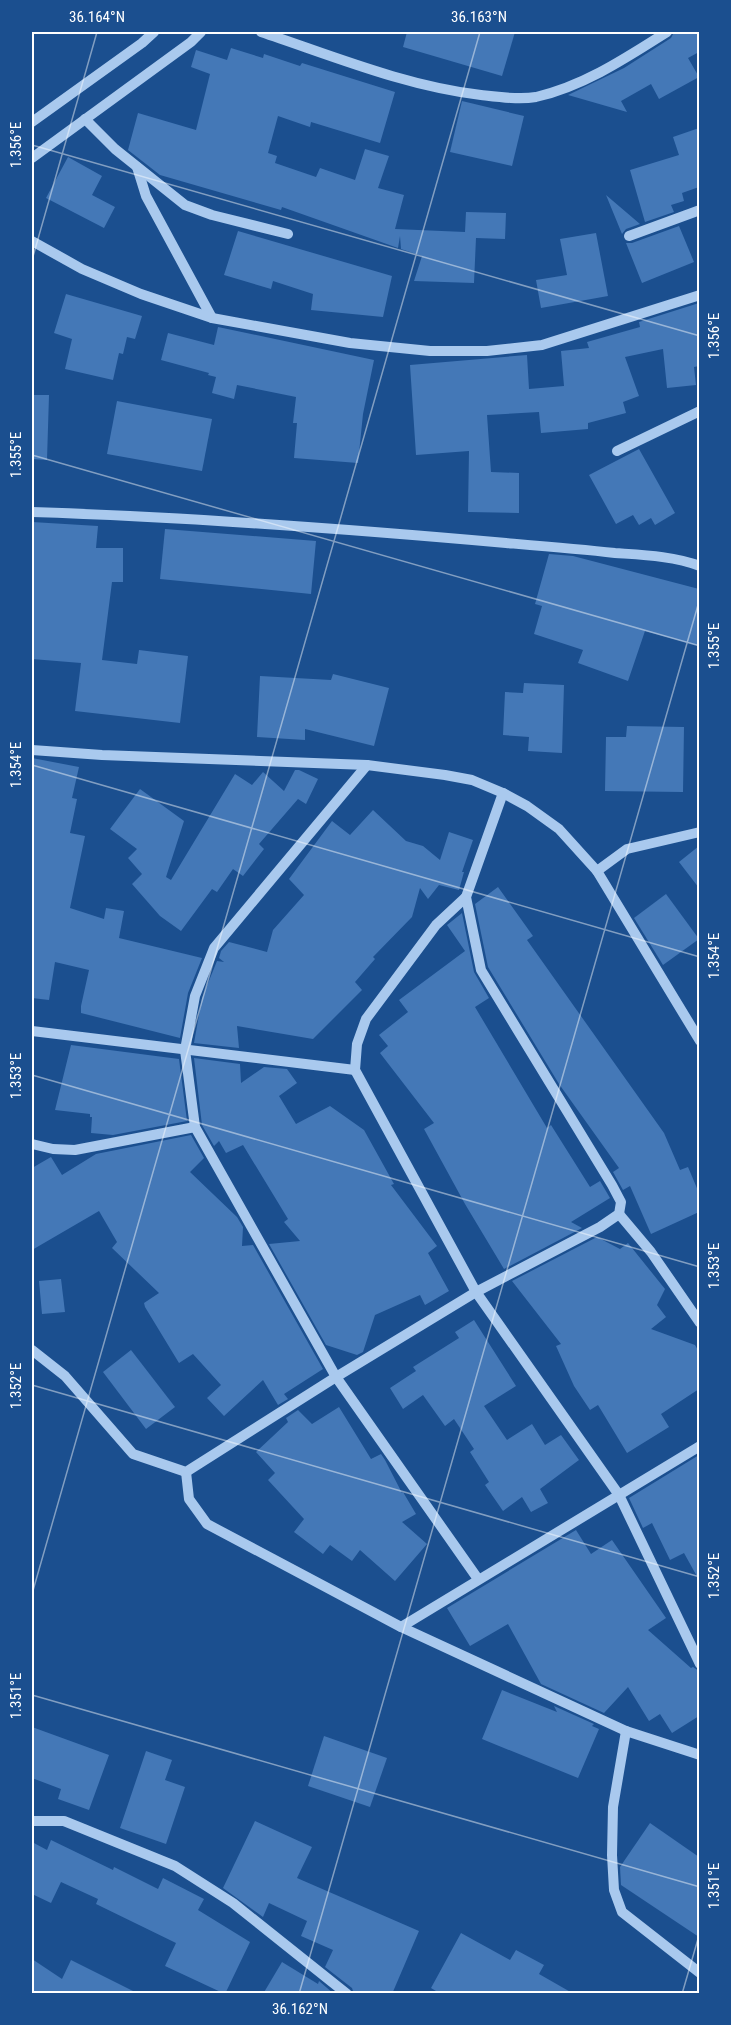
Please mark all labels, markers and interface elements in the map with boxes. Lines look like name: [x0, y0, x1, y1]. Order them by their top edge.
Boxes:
text: 36.164°N: [69, 8, 125, 26]
text: 36.163°N: [451, 8, 507, 26]
text: 1.356°E: [7, 122, 25, 168]
text: 1.356°E: [705, 313, 723, 359]
text: 1.355°E: [7, 432, 25, 478]
text: 1.355°E: [705, 623, 723, 669]
text: 1.354°E: [7, 742, 25, 788]
text: 1.354°E: [705, 933, 723, 979]
text: 1.353°E: [7, 1053, 25, 1099]
text: 1.353°E: [705, 1243, 723, 1289]
text: 1.352°E: [7, 1363, 25, 1409]
text: 1.352°E: [705, 1553, 723, 1599]
text: 1.351°E: [7, 1673, 25, 1719]
text: 1.351°E: [705, 1863, 723, 1909]
text: 36.162°N: [272, 2000, 328, 2018]

